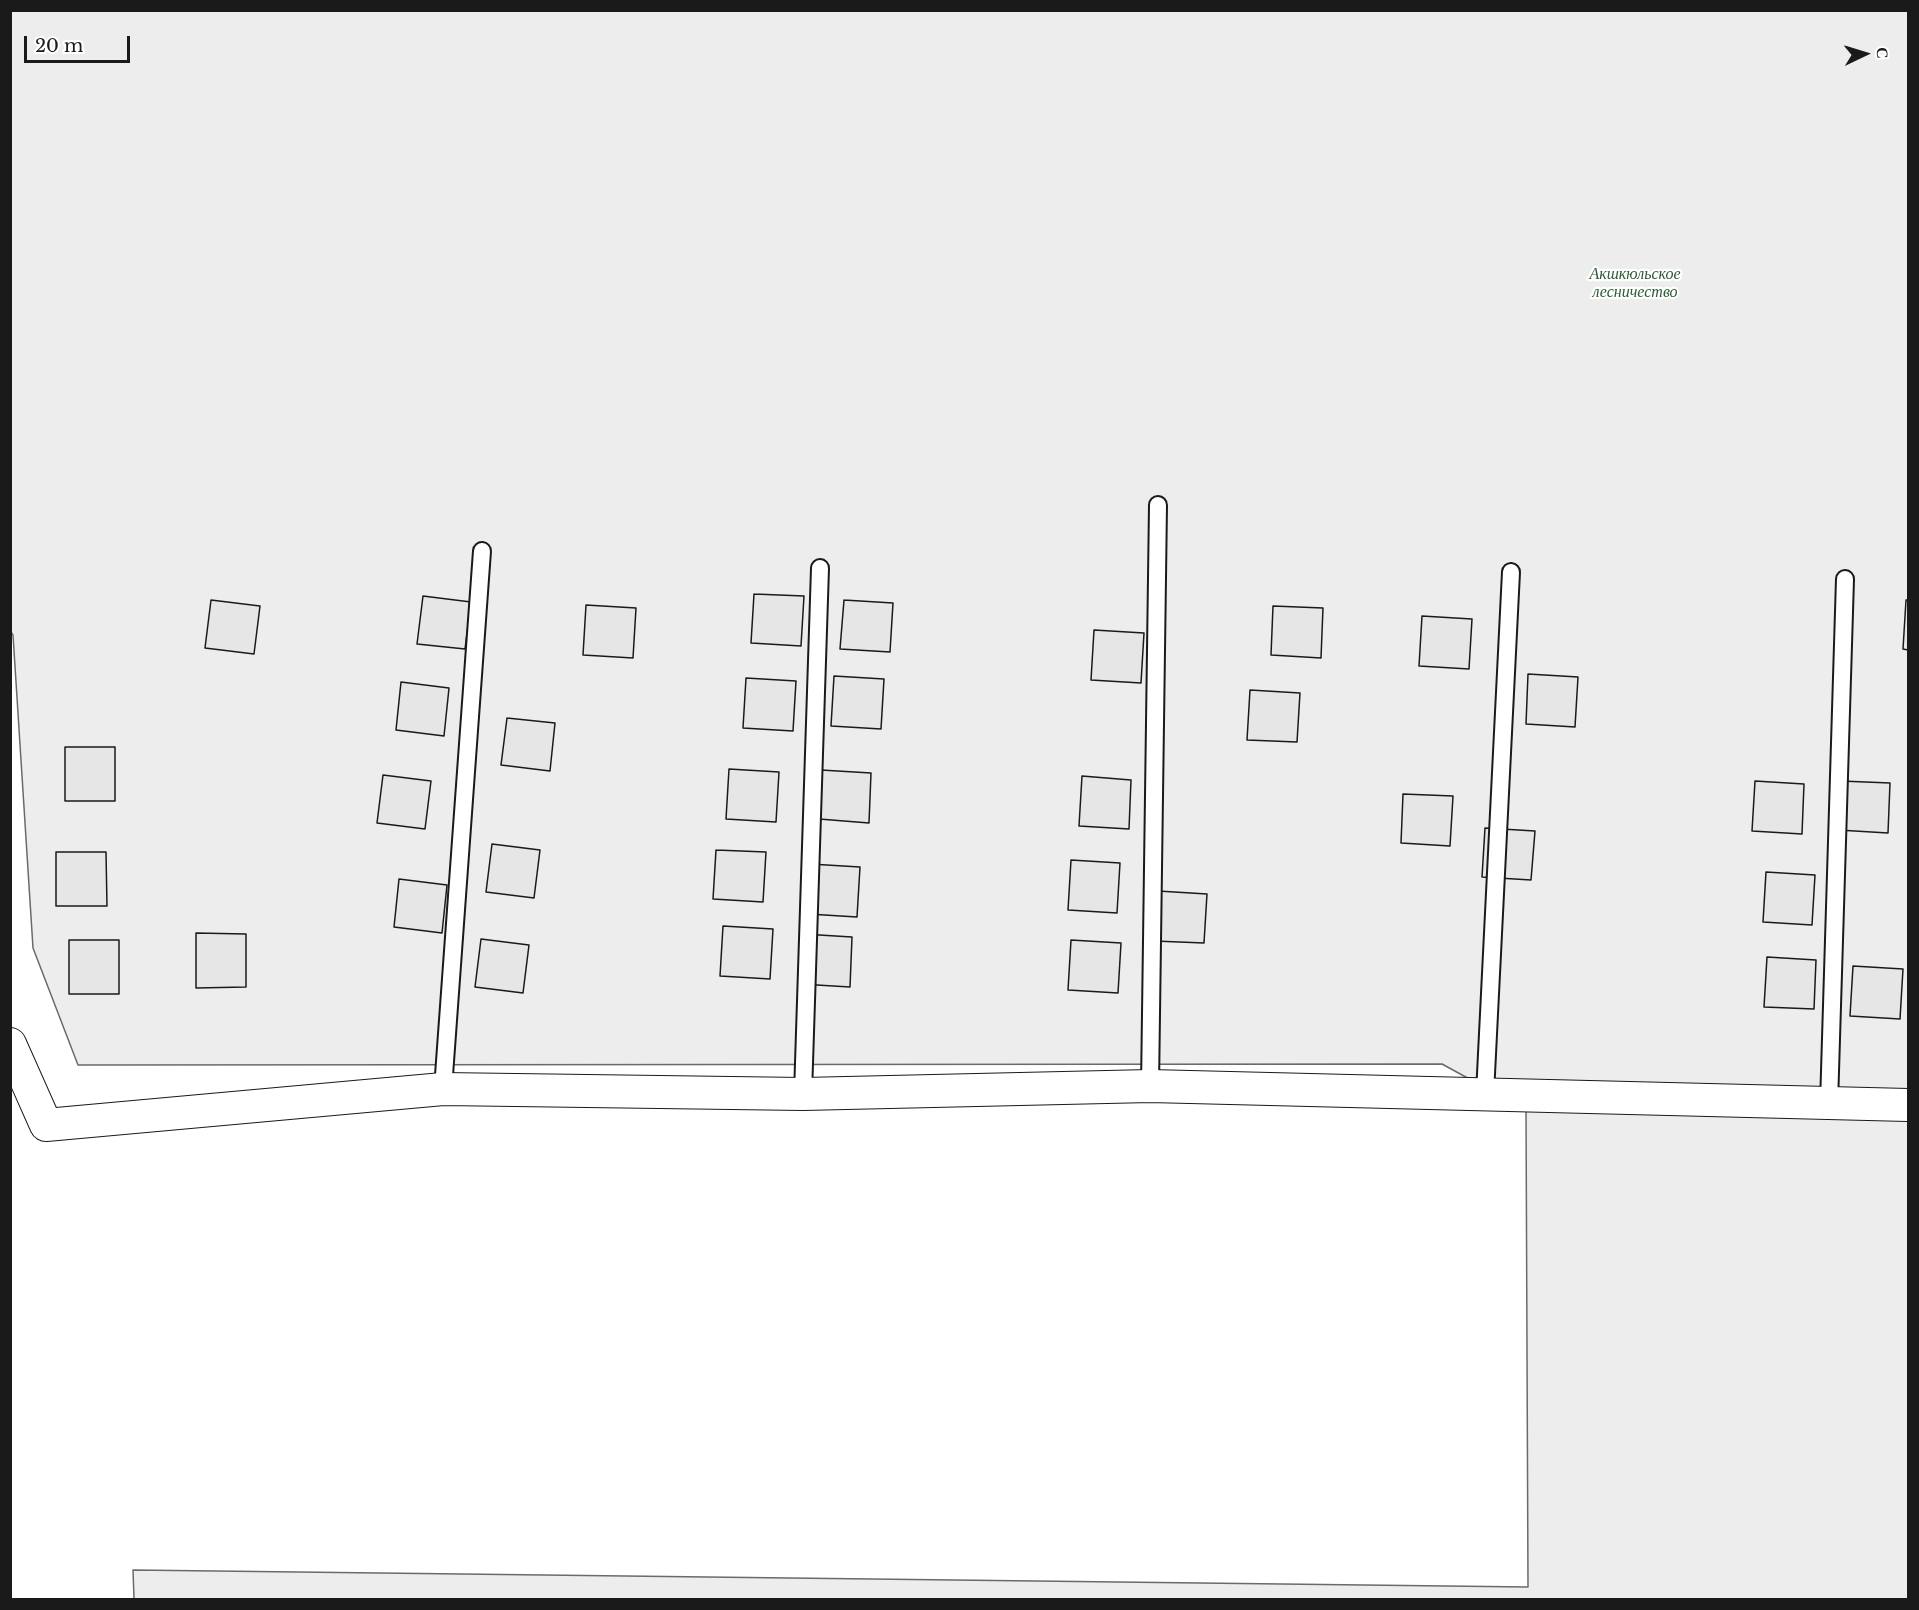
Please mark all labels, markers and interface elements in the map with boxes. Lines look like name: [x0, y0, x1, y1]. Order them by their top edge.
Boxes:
scale bar: [27, 24, 134, 62]
north arrow: [1835, 24, 1895, 84]
text: 20 m: [35, 35, 83, 57]
text: С: [1873, 46, 1893, 59]
park label: Акшкюльское лесничество: [1589, 264, 1681, 302]

